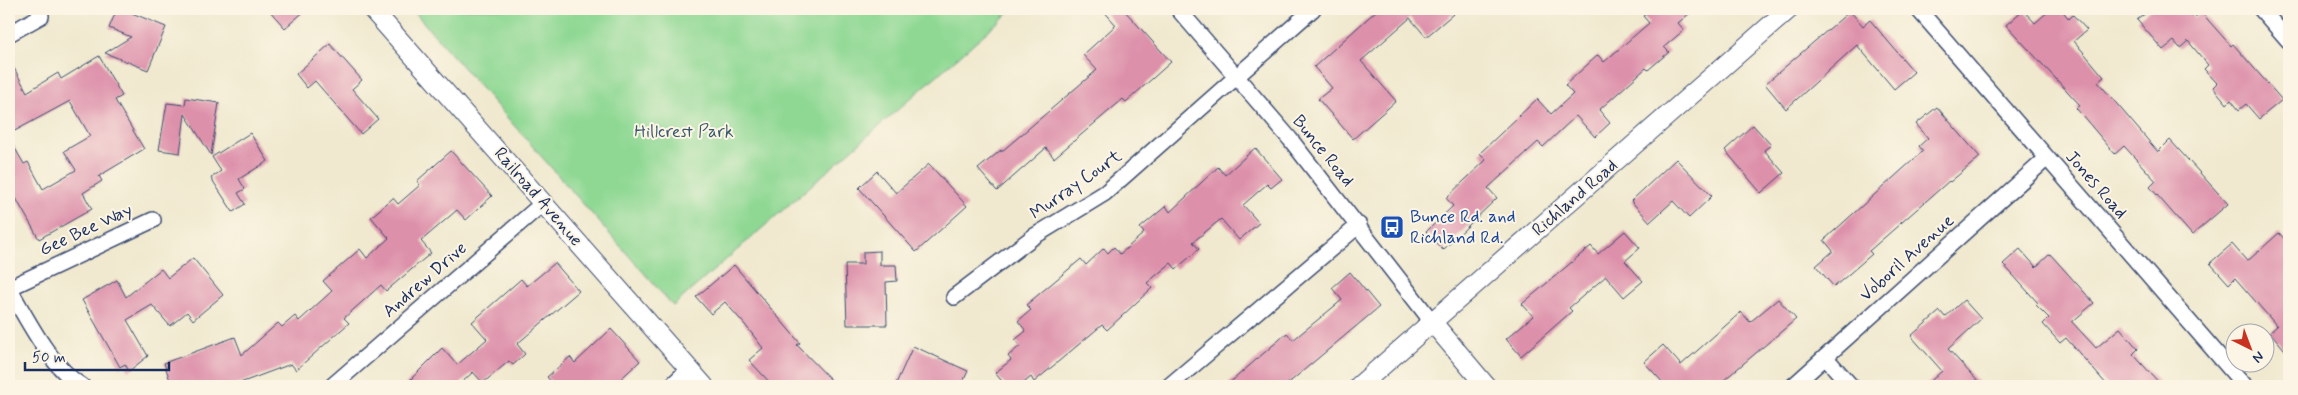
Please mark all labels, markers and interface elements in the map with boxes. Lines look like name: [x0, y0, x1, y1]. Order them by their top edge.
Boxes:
street label: Bunce Road: [1287, 110, 1359, 192]
park label: Hillcrest Park: [634, 120, 734, 144]
street label: Railroad Avenue: [488, 142, 588, 252]
street label: Murray Court: [1025, 144, 1127, 226]
street label: Jones Road: [2060, 146, 2132, 224]
street label: Richland Road: [1527, 154, 1623, 242]
street label: Gee Bee Way: [36, 198, 136, 262]
place label: Bunce Rd. and Richland Rd.: [1410, 205, 1516, 250]
street label: Voboril Avenue: [1855, 209, 1960, 307]
bus stop icon: Bunce Rd. and Richland Rd.: [1379, 214, 1405, 240]
street label: Andrew Drive: [378, 237, 472, 323]
north arrow: [2226, 322, 2276, 372]
scale bar: [25, 340, 169, 372]
text: N: [2249, 347, 2268, 367]
text: 50 m: [32, 348, 66, 368]

